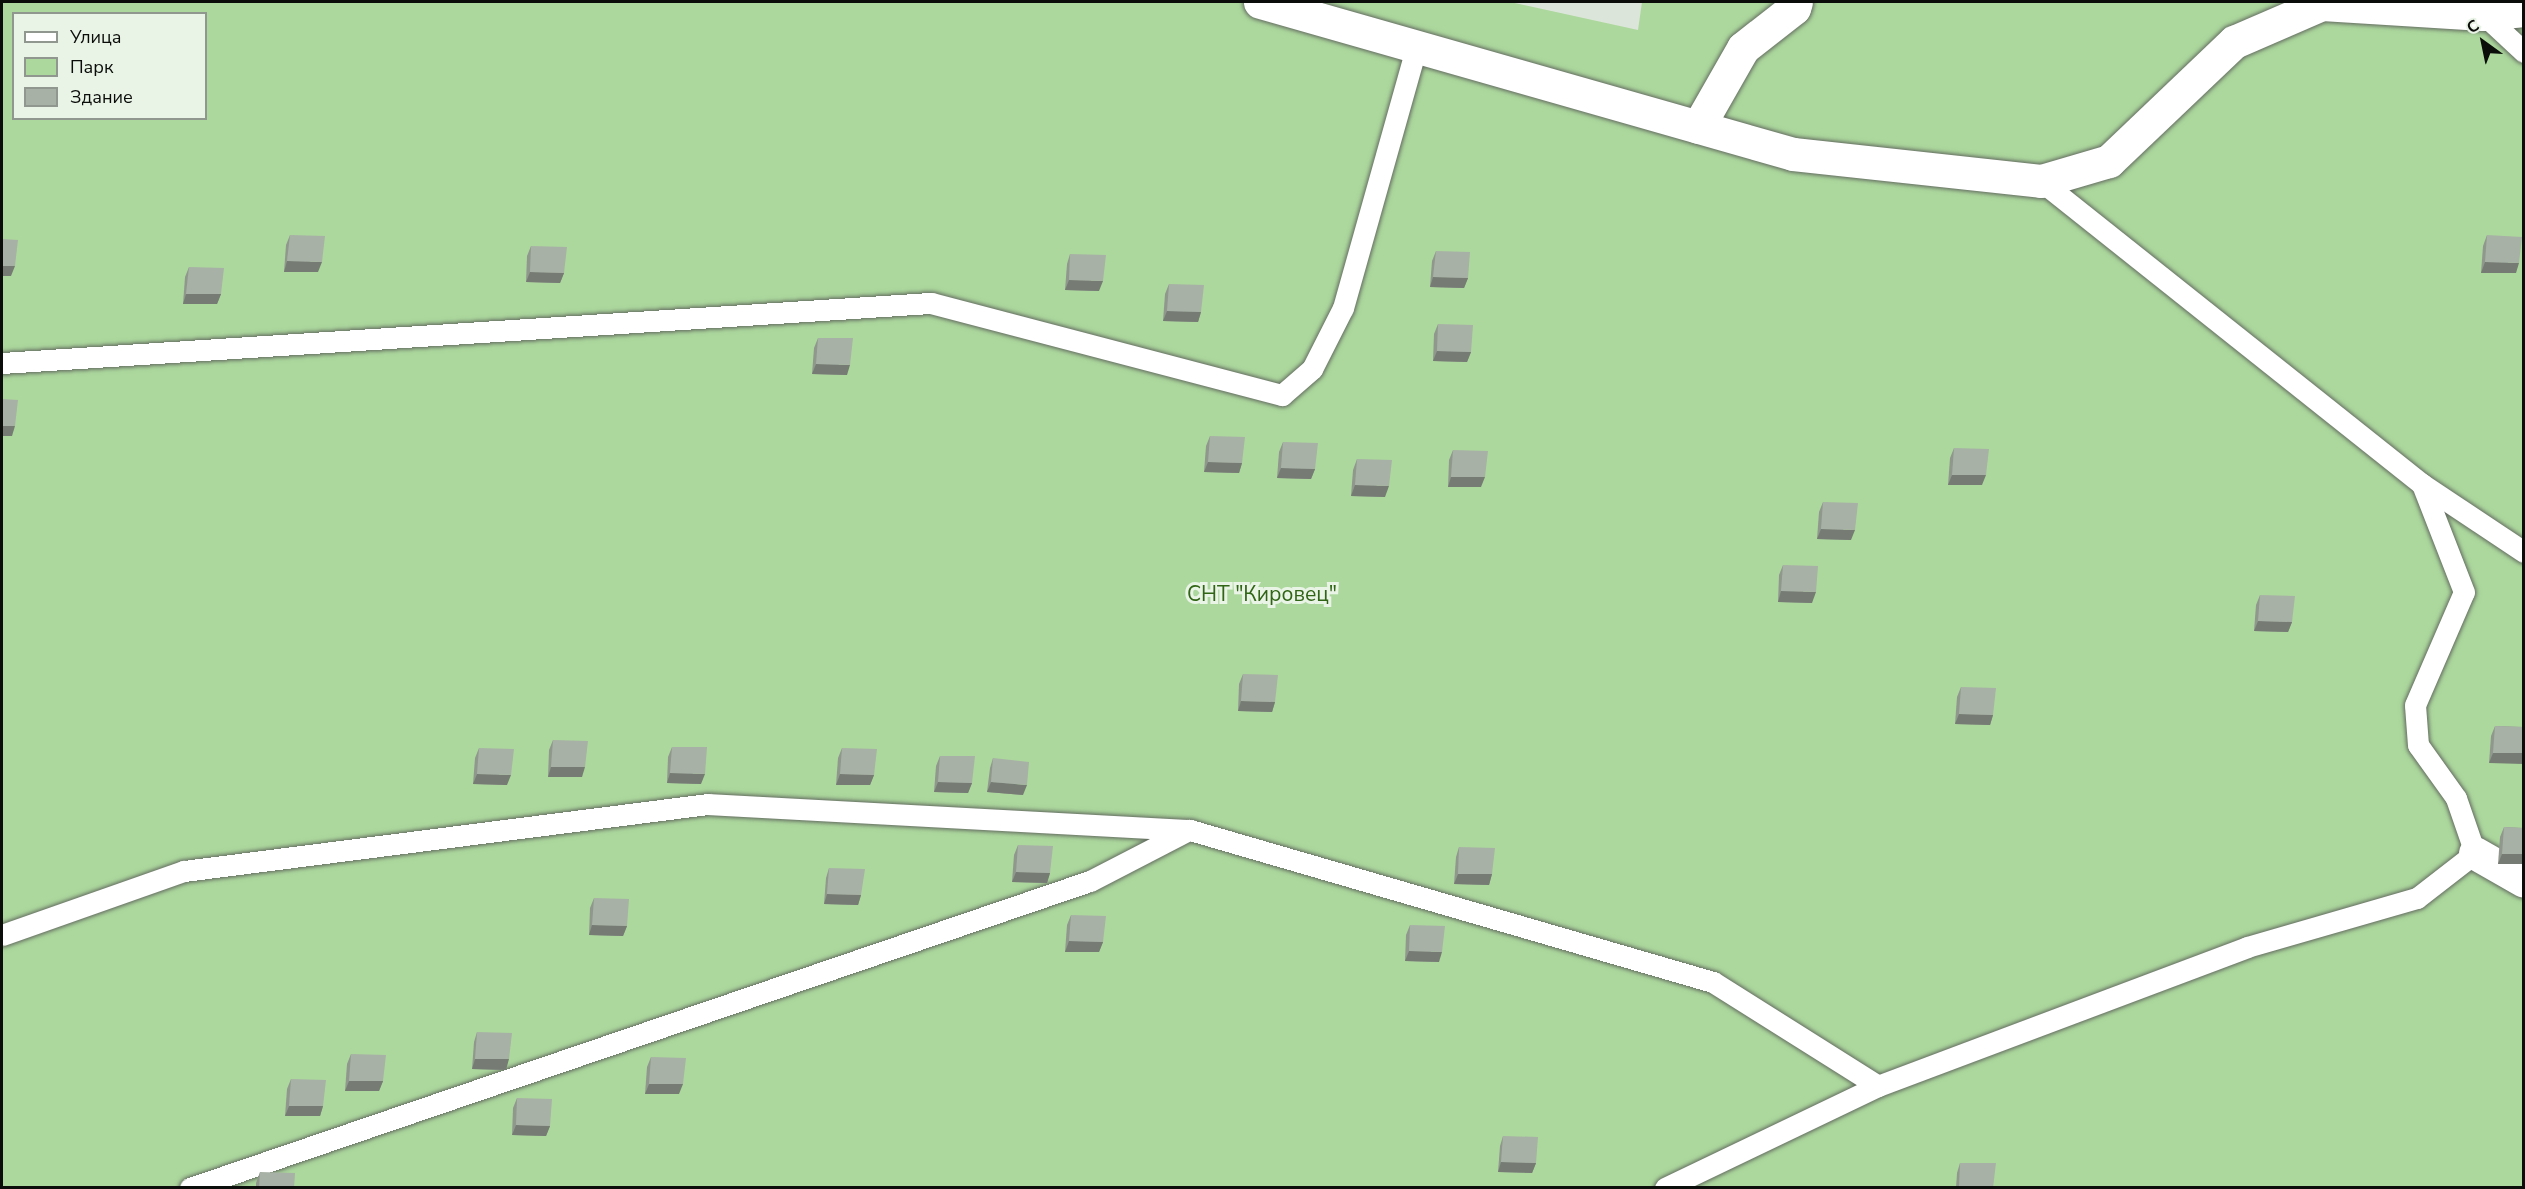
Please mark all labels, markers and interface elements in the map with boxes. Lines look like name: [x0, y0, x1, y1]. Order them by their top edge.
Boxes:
legend: [12, 12, 207, 120]
north arrow: [2453, 12, 2513, 72]
text: С: [2463, 15, 2484, 39]
text: Улица: [70, 25, 121, 49]
text: Парк: [70, 55, 113, 79]
text: Здание: [70, 85, 133, 109]
park label: СНТ "Кировец": [1187, 581, 1337, 607]

